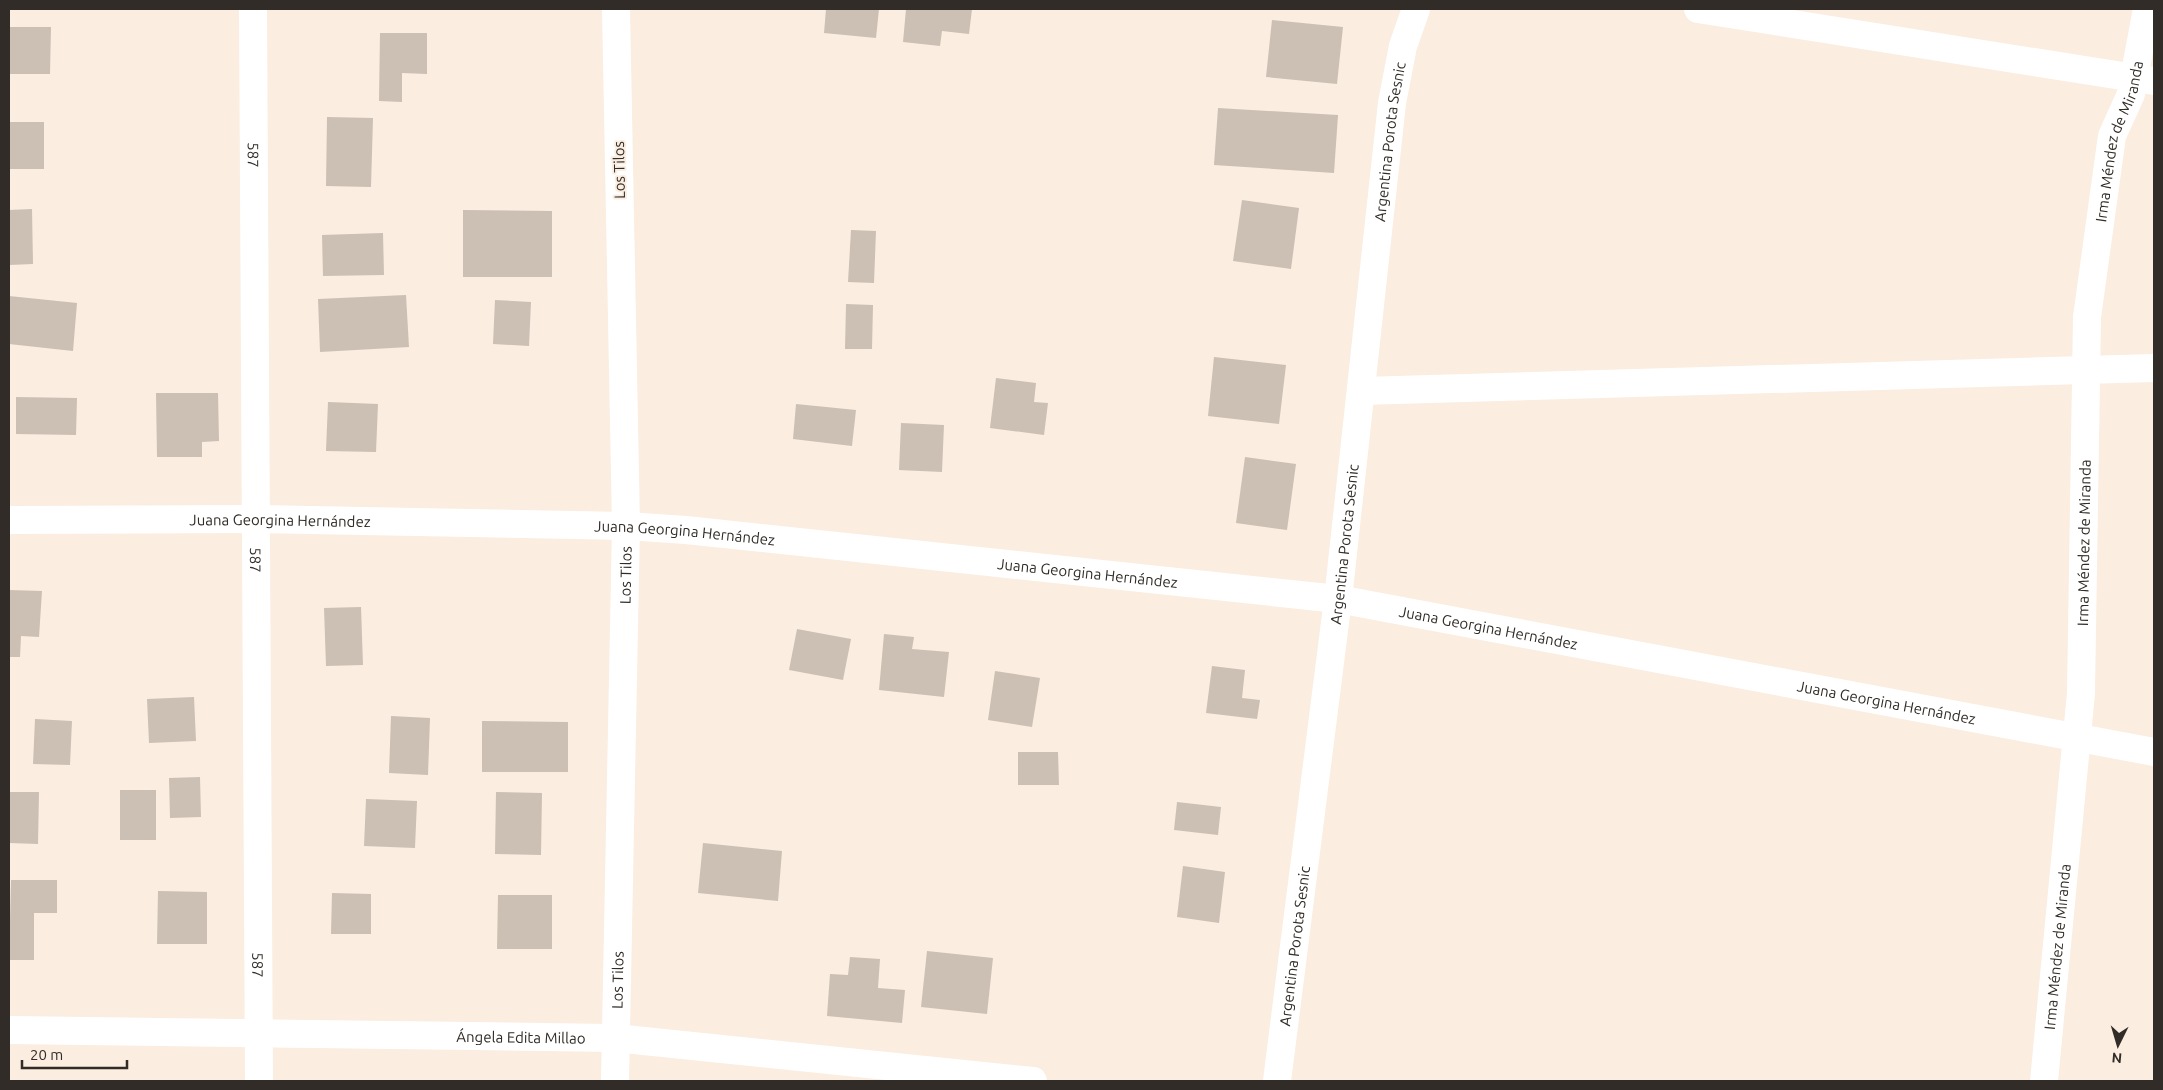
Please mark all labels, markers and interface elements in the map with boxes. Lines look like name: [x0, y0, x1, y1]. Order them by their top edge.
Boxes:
street label: Irma Méndez de Miranda: [2092, 59, 2146, 223]
street label: Argentina Porota Sesnic: [1371, 60, 1408, 223]
street label: Los Tilos: [610, 141, 628, 199]
street label: 587: [245, 142, 262, 168]
street label: Irma Méndez de Miranda: [2074, 459, 2093, 626]
street label: Argentina Porota Sesnic: [1326, 463, 1361, 625]
street label: Juana Georgina Hernández: [189, 510, 371, 530]
street label: Juana Georgina Hernández: [594, 517, 776, 548]
street label: Los Tilos: [616, 546, 634, 604]
street label: 587: [248, 547, 265, 573]
street label: Juana Georgina Hernández: [996, 554, 1179, 591]
street label: Juana Georgina Hernández: [1398, 602, 1579, 652]
street label: Juana Georgina Hernández: [1796, 677, 1977, 727]
street label: Irma Méndez de Miranda: [2040, 863, 2073, 1030]
street label: Argentina Porota Sesnic: [1276, 865, 1313, 1027]
street label: Los Tilos: [608, 951, 626, 1009]
street label: 587: [250, 952, 267, 978]
north arrow: [2093, 1020, 2143, 1070]
street label: Ángela Edita Millao: [456, 1027, 586, 1046]
scale bar: [22, 1038, 128, 1070]
text: 20 m: [30, 1046, 63, 1063]
text: N: [2111, 1050, 2123, 1066]

